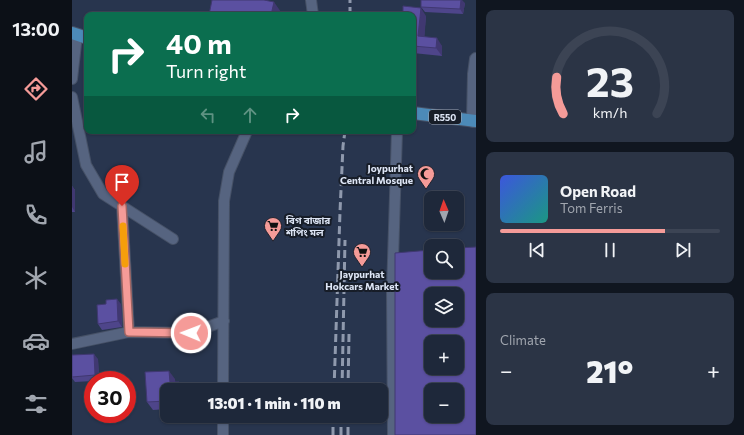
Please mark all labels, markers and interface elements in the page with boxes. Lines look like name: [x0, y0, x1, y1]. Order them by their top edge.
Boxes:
text: 13:00: [12, 18, 60, 40]
text: 40 m: [166, 26, 232, 60]
icon: right: [100, 28, 152, 80]
text: 23: [586, 55, 634, 106]
text: Turn right: [166, 60, 246, 82]
icon: directions: [22, 75, 50, 103]
text: km/h: [593, 102, 627, 120]
icon: left: [197, 104, 219, 126]
icon: ahead: [239, 104, 261, 126]
icon: right: [281, 104, 303, 126]
road number: R550: [429, 110, 461, 124]
icon: music: [22, 138, 50, 166]
place label: Joypurhat Central Mosque: [340, 162, 413, 186]
mosque icon: Joypurhat Central Mosque: [416, 164, 436, 189]
pin: [105, 165, 139, 206]
icon: arrive: [111, 171, 133, 193]
text: Open Road: [560, 182, 636, 200]
north arrow: [424, 191, 464, 231]
map controls: [424, 191, 464, 423]
text: Tom Ferris: [560, 200, 623, 216]
icon: phone: [22, 201, 50, 229]
place label: বিগ বাজার শপিং মল: [285, 214, 331, 238]
supermarket icon: বিগ বাজার শপিং মল: [263, 216, 283, 241]
button: search: [424, 239, 464, 279]
icon: previous: [526, 239, 548, 261]
icon: pause: [599, 239, 621, 261]
icon: next: [672, 239, 694, 261]
supermarket icon: Jaypurhat Hokcars Market: [352, 242, 372, 267]
icon: climate: [22, 264, 50, 292]
place label: Jaypurhat Hokcars Market: [325, 268, 399, 292]
button: layers: [424, 287, 464, 327]
position arrow: [170, 312, 212, 354]
icon: car: [22, 327, 50, 355]
text: Climate: [500, 332, 546, 348]
button: +: [424, 335, 464, 375]
text: 21°: [586, 352, 633, 389]
text: −: [500, 357, 513, 384]
text: +: [707, 357, 720, 384]
speed limit sign: 30: [84, 371, 136, 423]
button: −: [424, 383, 464, 423]
icon: filters: [22, 390, 50, 418]
text: 13:01 · 1 min · 110 m: [208, 394, 340, 412]

